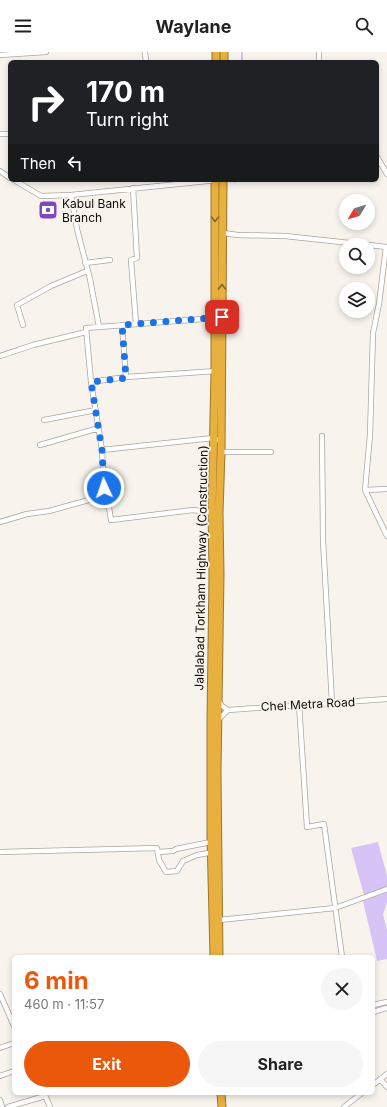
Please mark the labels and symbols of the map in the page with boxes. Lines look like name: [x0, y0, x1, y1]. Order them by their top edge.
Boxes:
north arrow: [339, 194, 375, 230]
place label: Kabul Bank Branch: [62, 196, 126, 225]
bank icon: Kabul Bank Branch: [37, 199, 59, 221]
one-way arrow: [211, 216, 219, 222]
one-way arrow: [218, 284, 226, 290]
pin: [205, 300, 239, 334]
street label: Jalalabad Torkham Highway (Construction): [191, 445, 211, 691]
position arrow: [83, 467, 125, 509]
street label: Chel Metra Road: [260, 694, 356, 714]

